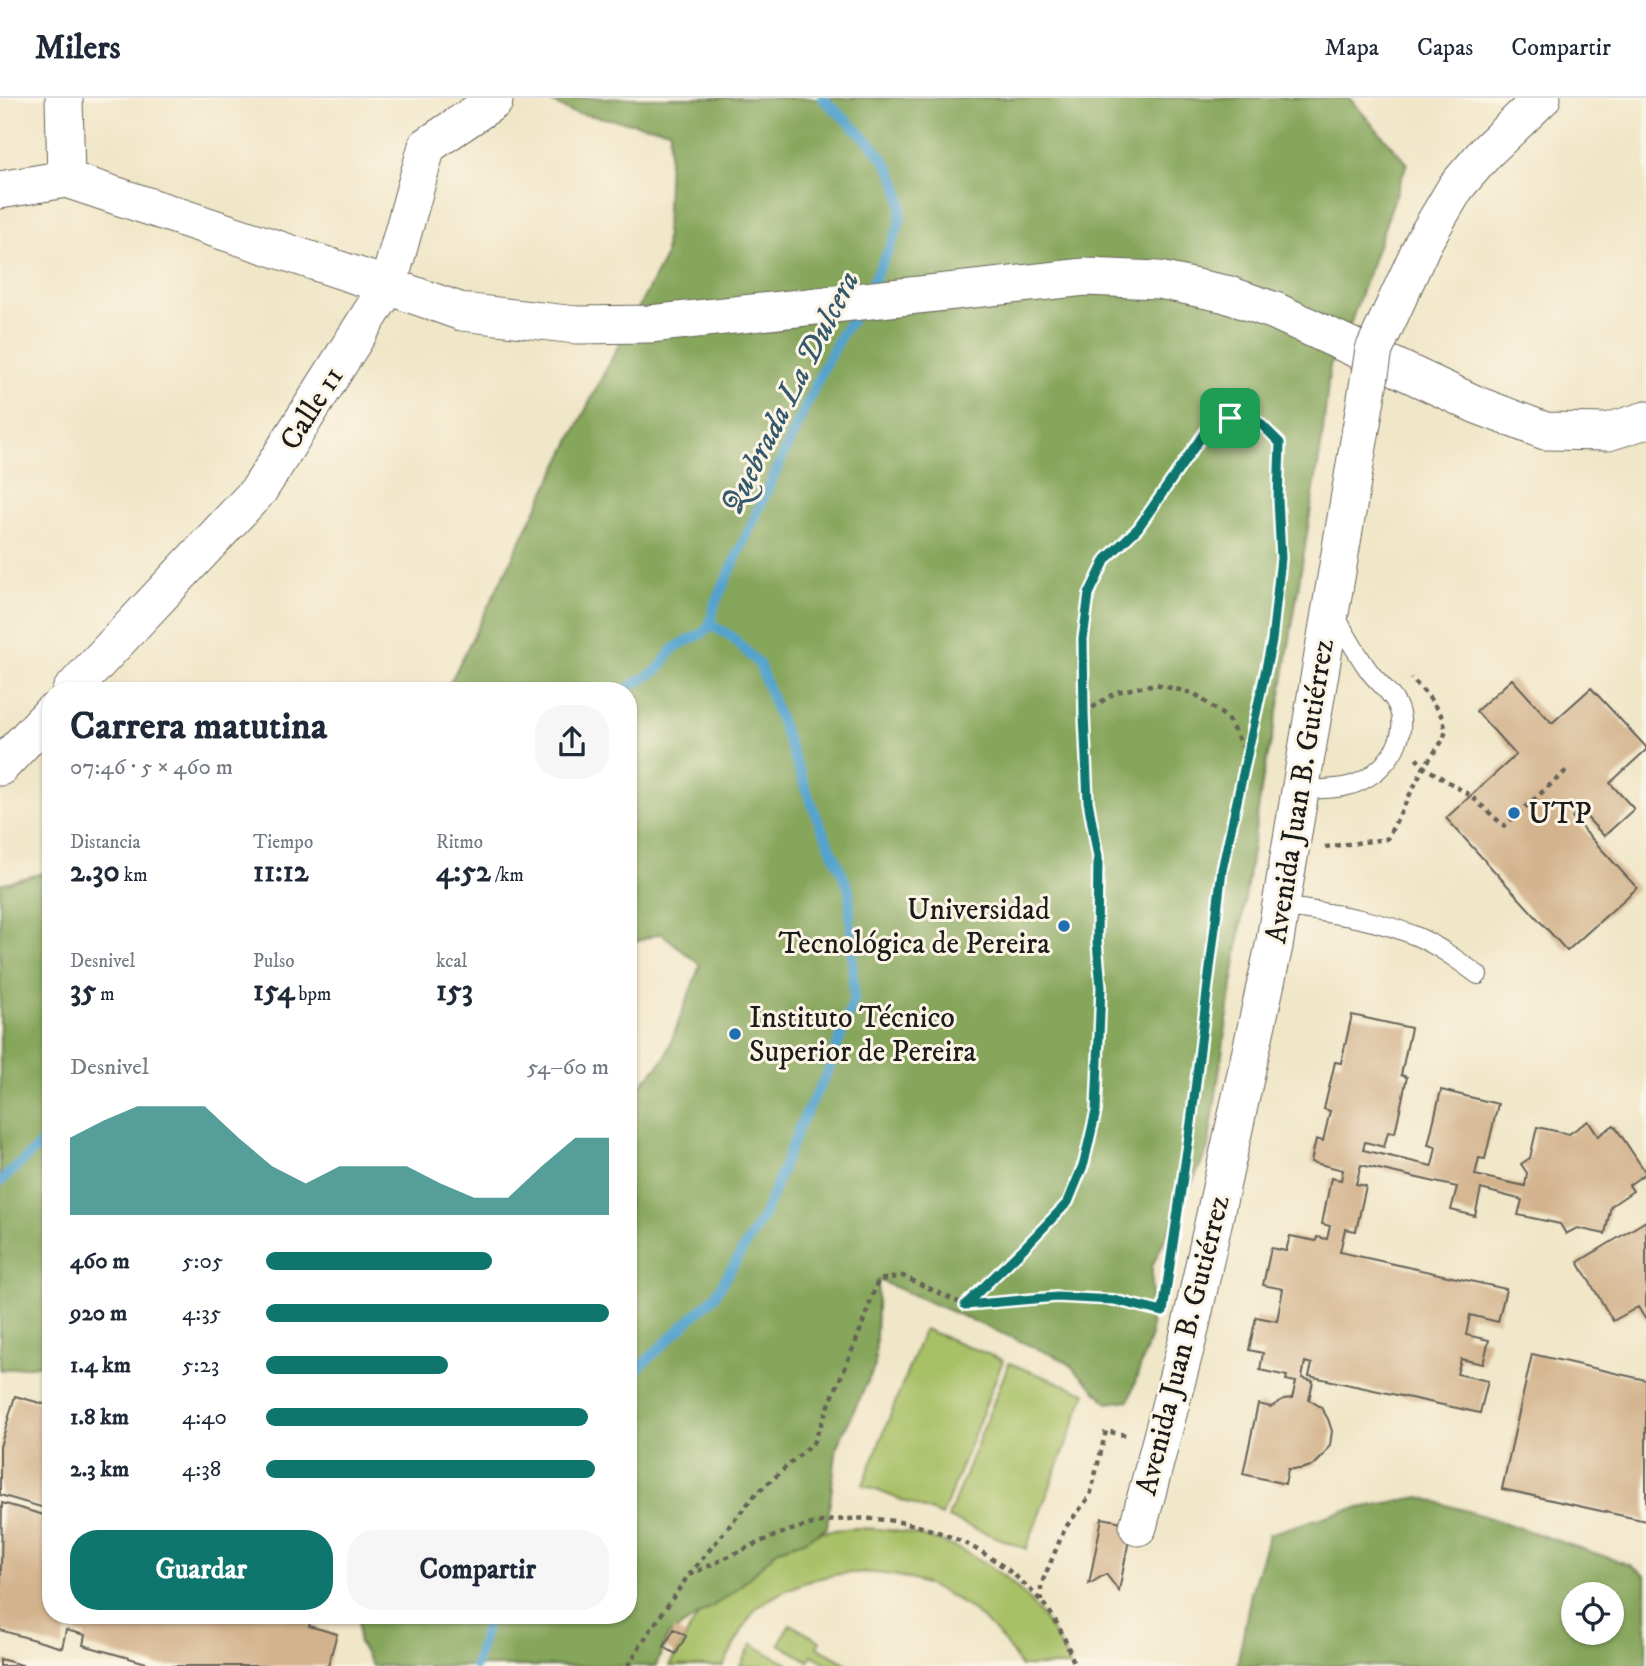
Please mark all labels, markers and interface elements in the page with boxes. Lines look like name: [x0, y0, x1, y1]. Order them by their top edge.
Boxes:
text: Milers: [35, 28, 120, 69]
text: Mapa: [1325, 33, 1379, 63]
text: Capas: [1417, 33, 1473, 63]
text: Compartir: [1511, 33, 1611, 63]
water label: Quebrada La Dulcera: [712, 265, 869, 521]
street label: Calle 11: [272, 360, 352, 457]
pin: [1200, 388, 1260, 448]
icon: arrive: [1211, 399, 1249, 437]
street label: Avenida Juan B. Gutiérrez: [1258, 636, 1343, 946]
text: Carrera matutina: [70, 703, 327, 751]
button: share: [535, 705, 609, 779]
text: 07:46 · 5 × 460 m: [70, 753, 233, 782]
place label: UTP: [1528, 796, 1591, 833]
marker: UTP: [1506, 805, 1522, 821]
text: Distancia: [70, 831, 141, 854]
text: Tiempo: [253, 831, 313, 854]
text: Ritmo: [436, 831, 483, 854]
text: 2.30: [70, 854, 120, 891]
text: 11:12: [253, 854, 309, 891]
text: 4:52: [436, 854, 491, 891]
text: km: [120, 864, 147, 887]
text: /km: [491, 864, 524, 887]
place label: Universidad Tecnológica de Pereira: [779, 892, 1050, 963]
marker: Universidad Tecnológica de Pereira: [1056, 918, 1072, 934]
text: Desnivel: [70, 950, 135, 973]
text: Pulso: [253, 950, 295, 973]
text: kcal: [436, 950, 467, 973]
text: 35: [70, 973, 96, 1010]
text: 154: [253, 973, 294, 1010]
text: 153: [436, 973, 473, 1010]
text: m: [96, 983, 114, 1006]
text: bpm: [294, 983, 331, 1006]
place label: Instituto Técnico Superior de Pereira: [749, 1000, 976, 1071]
marker: Instituto Técnico Superior de Pereira: [727, 1026, 743, 1042]
text: Desnivel: [70, 1053, 149, 1082]
text: 54–60 m: [527, 1053, 609, 1082]
street label: Avenida Juan B. Gutiérrez: [1128, 1192, 1239, 1499]
text: 460 m: [70, 1247, 130, 1276]
text: 5:05: [182, 1247, 223, 1276]
text: 920 m: [70, 1299, 127, 1328]
text: 4:35: [182, 1299, 221, 1328]
text: 1.4 km: [70, 1351, 131, 1380]
text: 5:23: [182, 1351, 219, 1380]
text: 1.8 km: [70, 1403, 129, 1432]
text: 4:40: [182, 1403, 227, 1432]
text: 2.3 km: [70, 1455, 129, 1484]
text: 4:38: [182, 1455, 221, 1484]
button: Guardar: [70, 1530, 333, 1610]
button: Compartir: [347, 1530, 609, 1610]
map controls: [1561, 1582, 1624, 1645]
button: locate: [1561, 1582, 1624, 1645]

